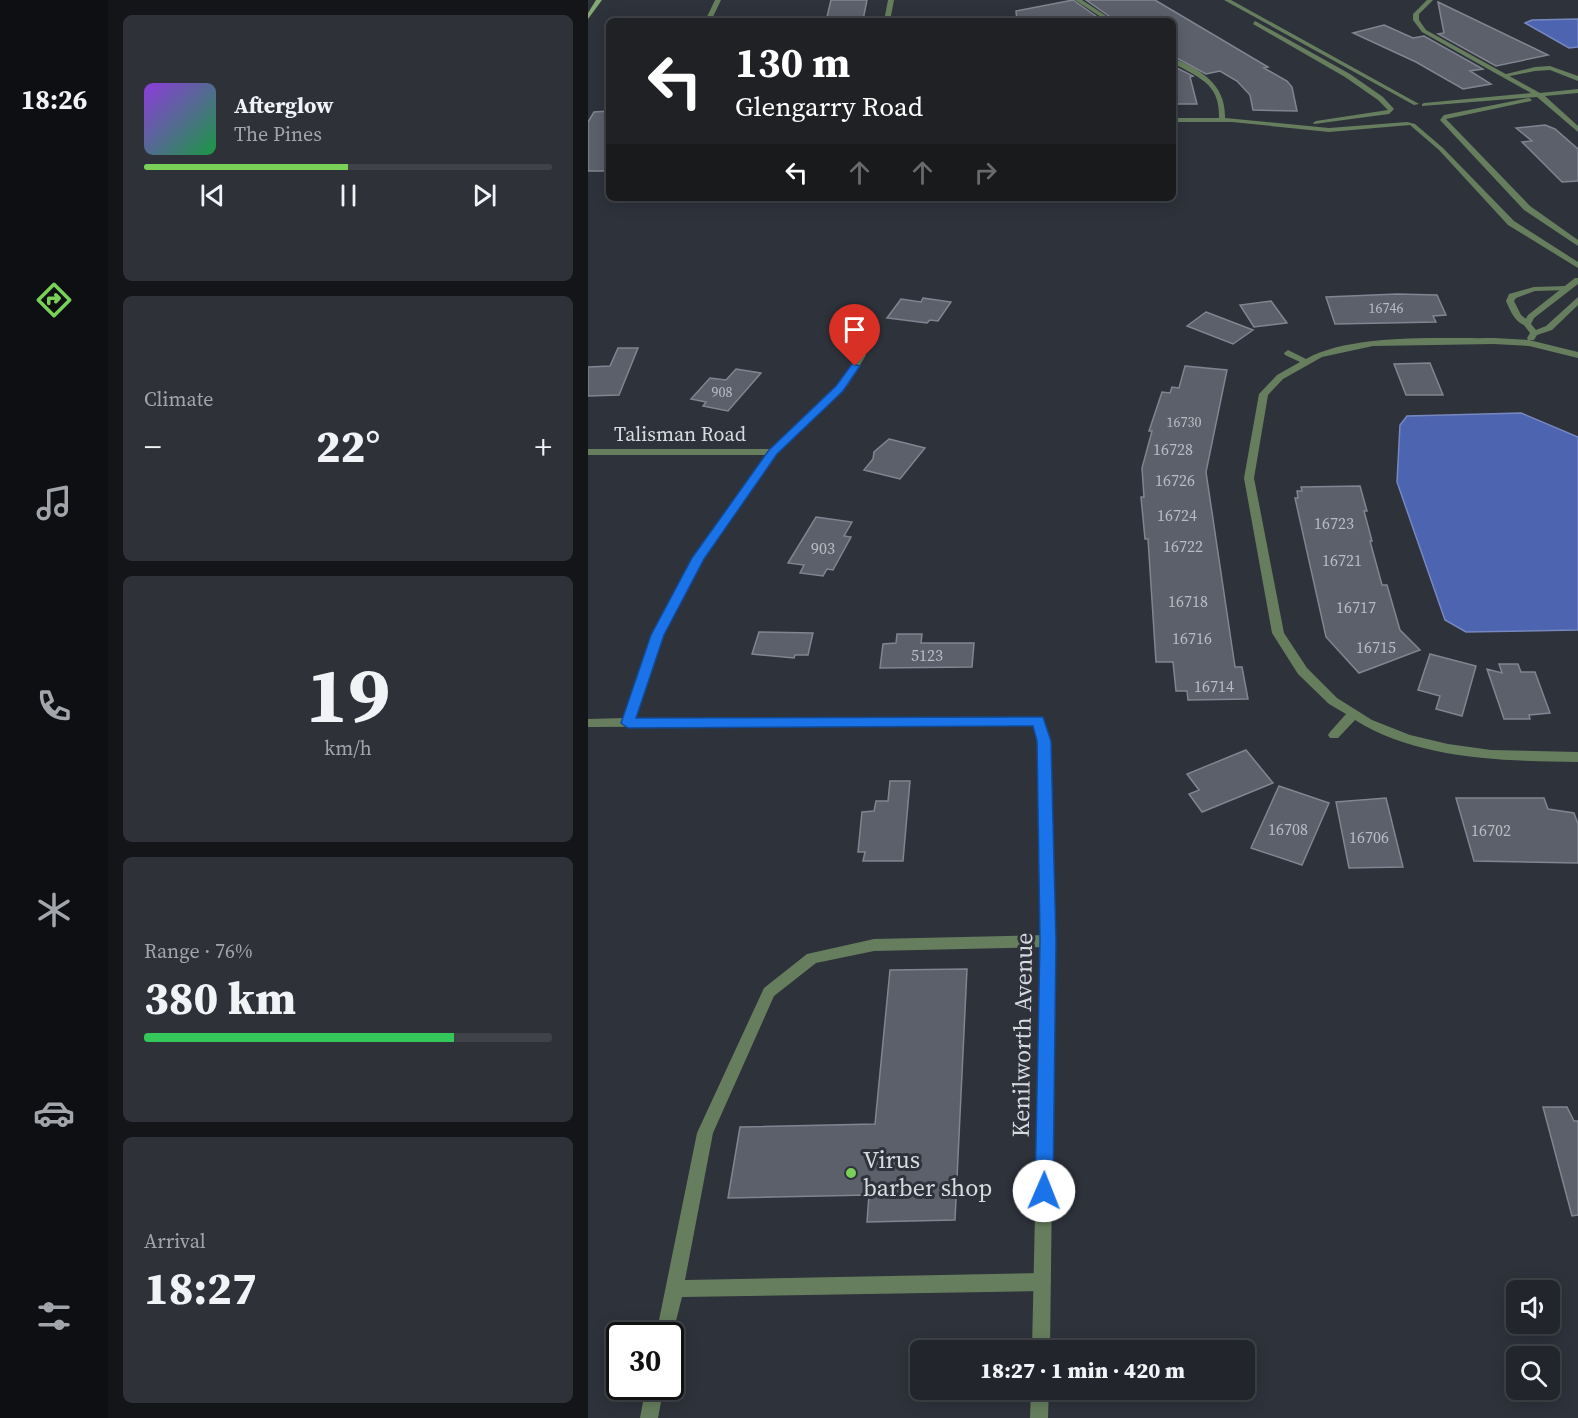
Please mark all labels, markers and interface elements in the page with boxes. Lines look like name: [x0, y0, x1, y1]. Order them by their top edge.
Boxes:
text: 130 m: [735, 33, 850, 91]
icon: left: [636, 42, 714, 120]
text: 18:26: [21, 81, 87, 118]
text: Glengarry Road: [735, 88, 923, 125]
text: Afterglow: [234, 90, 334, 120]
text: The Pines: [234, 120, 322, 148]
icon: left: [780, 156, 813, 189]
icon: ahead: [843, 156, 876, 189]
icon: ahead: [906, 156, 939, 189]
icon: right: [969, 156, 1002, 189]
icon: previous: [196, 179, 229, 212]
icon: pause: [332, 179, 365, 212]
icon: next: [468, 179, 501, 212]
icon: directions: [33, 279, 75, 321]
house number: 16746: [1369, 298, 1404, 318]
pin: [829, 304, 880, 366]
icon: arrive: [838, 313, 871, 346]
house number: 908: [712, 382, 733, 402]
text: Climate: [144, 385, 213, 413]
house number: 16730: [1167, 412, 1202, 432]
text: 22°: [316, 415, 380, 477]
street label: Talisman Road: [614, 420, 747, 448]
text: −: [144, 424, 162, 469]
text: +: [534, 424, 552, 469]
house number: 16728: [1153, 438, 1193, 460]
house number: 16726: [1155, 469, 1195, 491]
icon: music: [33, 482, 75, 524]
house number: 16724: [1157, 504, 1197, 526]
house number: 16723: [1314, 512, 1354, 534]
house number: 16722: [1163, 535, 1203, 557]
house number: 903: [811, 537, 835, 559]
house number: 16721: [1322, 549, 1362, 571]
house number: 16718: [1168, 590, 1208, 612]
house number: 16717: [1336, 596, 1376, 618]
house number: 16716: [1172, 627, 1212, 649]
house number: 16715: [1356, 636, 1396, 658]
text: 19: [306, 641, 390, 748]
house number: 5123: [911, 644, 943, 666]
house number: 16714: [1194, 675, 1234, 697]
icon: phone: [33, 685, 75, 727]
text: km/h: [324, 734, 372, 762]
house number: 16708: [1268, 818, 1308, 840]
house number: 16702: [1471, 819, 1511, 841]
house number: 16706: [1349, 826, 1389, 848]
icon: climate: [33, 889, 75, 931]
street label: Kenilworth Avenue: [1004, 932, 1040, 1138]
text: Range · 76%: [144, 937, 253, 965]
text: 380 km: [144, 967, 296, 1029]
icon: car: [33, 1092, 75, 1134]
place label: Virus barber shop: [863, 1143, 992, 1204]
position arrow: [1012, 1159, 1076, 1223]
marker: Virus barber shop: [844, 1166, 858, 1180]
text: Arrival: [144, 1227, 206, 1255]
text: 18:27: [144, 1257, 257, 1319]
map controls: [1506, 1280, 1560, 1400]
button: sound: [1506, 1280, 1560, 1334]
icon: filters: [33, 1295, 75, 1337]
speed limit sign: 30: [606, 1322, 684, 1400]
button: search: [1506, 1346, 1560, 1400]
text: 18:27 · 1 min · 420 m: [980, 1355, 1185, 1385]

